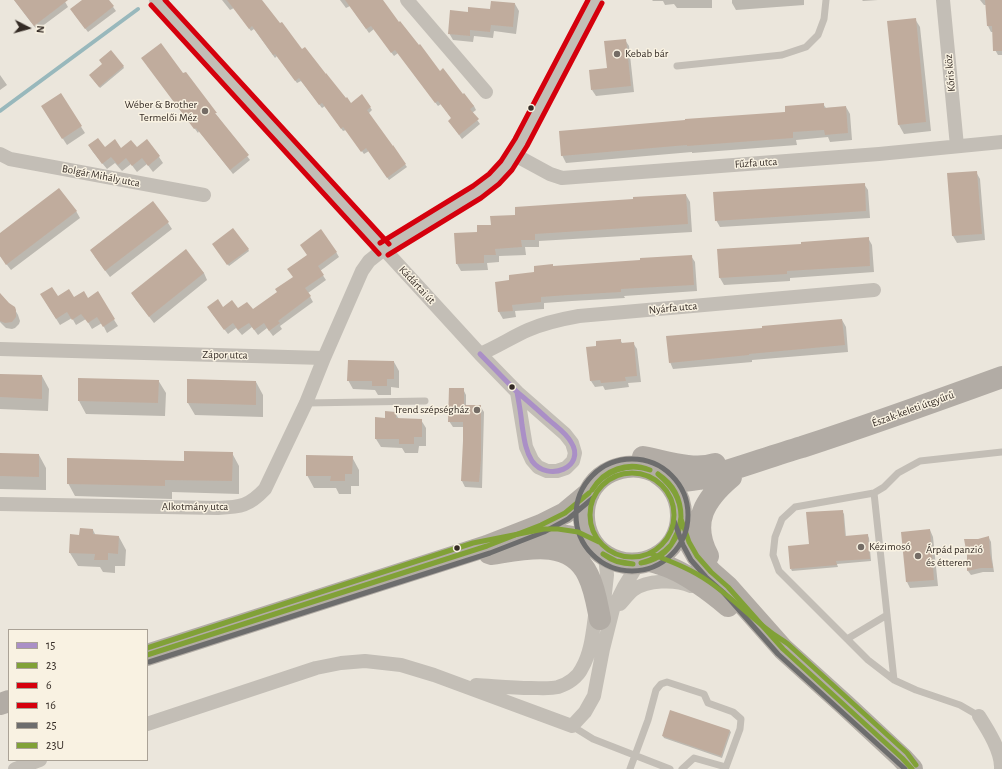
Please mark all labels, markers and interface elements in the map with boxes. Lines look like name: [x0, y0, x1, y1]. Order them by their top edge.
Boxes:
north arrow: [8, 8, 48, 48]
text: N: [35, 25, 46, 34]
place label: Kebab bár: [625, 47, 668, 61]
marker: Kebab bár: [612, 49, 622, 59]
street label: Kőris köz: [942, 54, 958, 92]
place label: Wéber & Brother Termelői Méz: [124, 98, 197, 124]
unlabelled marker: [526, 103, 536, 113]
marker: Wéber & Brother Termelői Méz: [200, 106, 210, 116]
street label: Fűzfa utca: [734, 155, 778, 171]
street label: Bolgár Mihály utca: [61, 162, 141, 190]
street label: Kádártai út: [396, 263, 438, 307]
street label: Nyárfa utca: [648, 299, 698, 317]
street label: Zápor utca: [202, 348, 248, 362]
unlabelled marker: [507, 382, 517, 392]
street label: Észak-keleti útgyűrű: [870, 388, 956, 430]
place label: Trend szépségház: [394, 403, 469, 417]
marker: Trend szépségház: [472, 405, 482, 415]
street label: Alkotmány utca: [162, 500, 228, 514]
place label: Kézimosó: [869, 540, 911, 554]
marker: Kézimosó: [856, 542, 866, 552]
unlabelled marker: [452, 543, 462, 553]
place label: Árpád panzió és étterem: [926, 543, 983, 569]
marker: Árpád panzió és étterem: [913, 551, 923, 561]
legend: [8, 629, 148, 761]
text: 15: [46, 639, 55, 651]
text: 23: [46, 659, 56, 671]
text: 6: [46, 679, 52, 691]
text: 16: [46, 699, 56, 711]
text: 25: [46, 719, 56, 731]
text: 23U: [46, 739, 64, 751]

